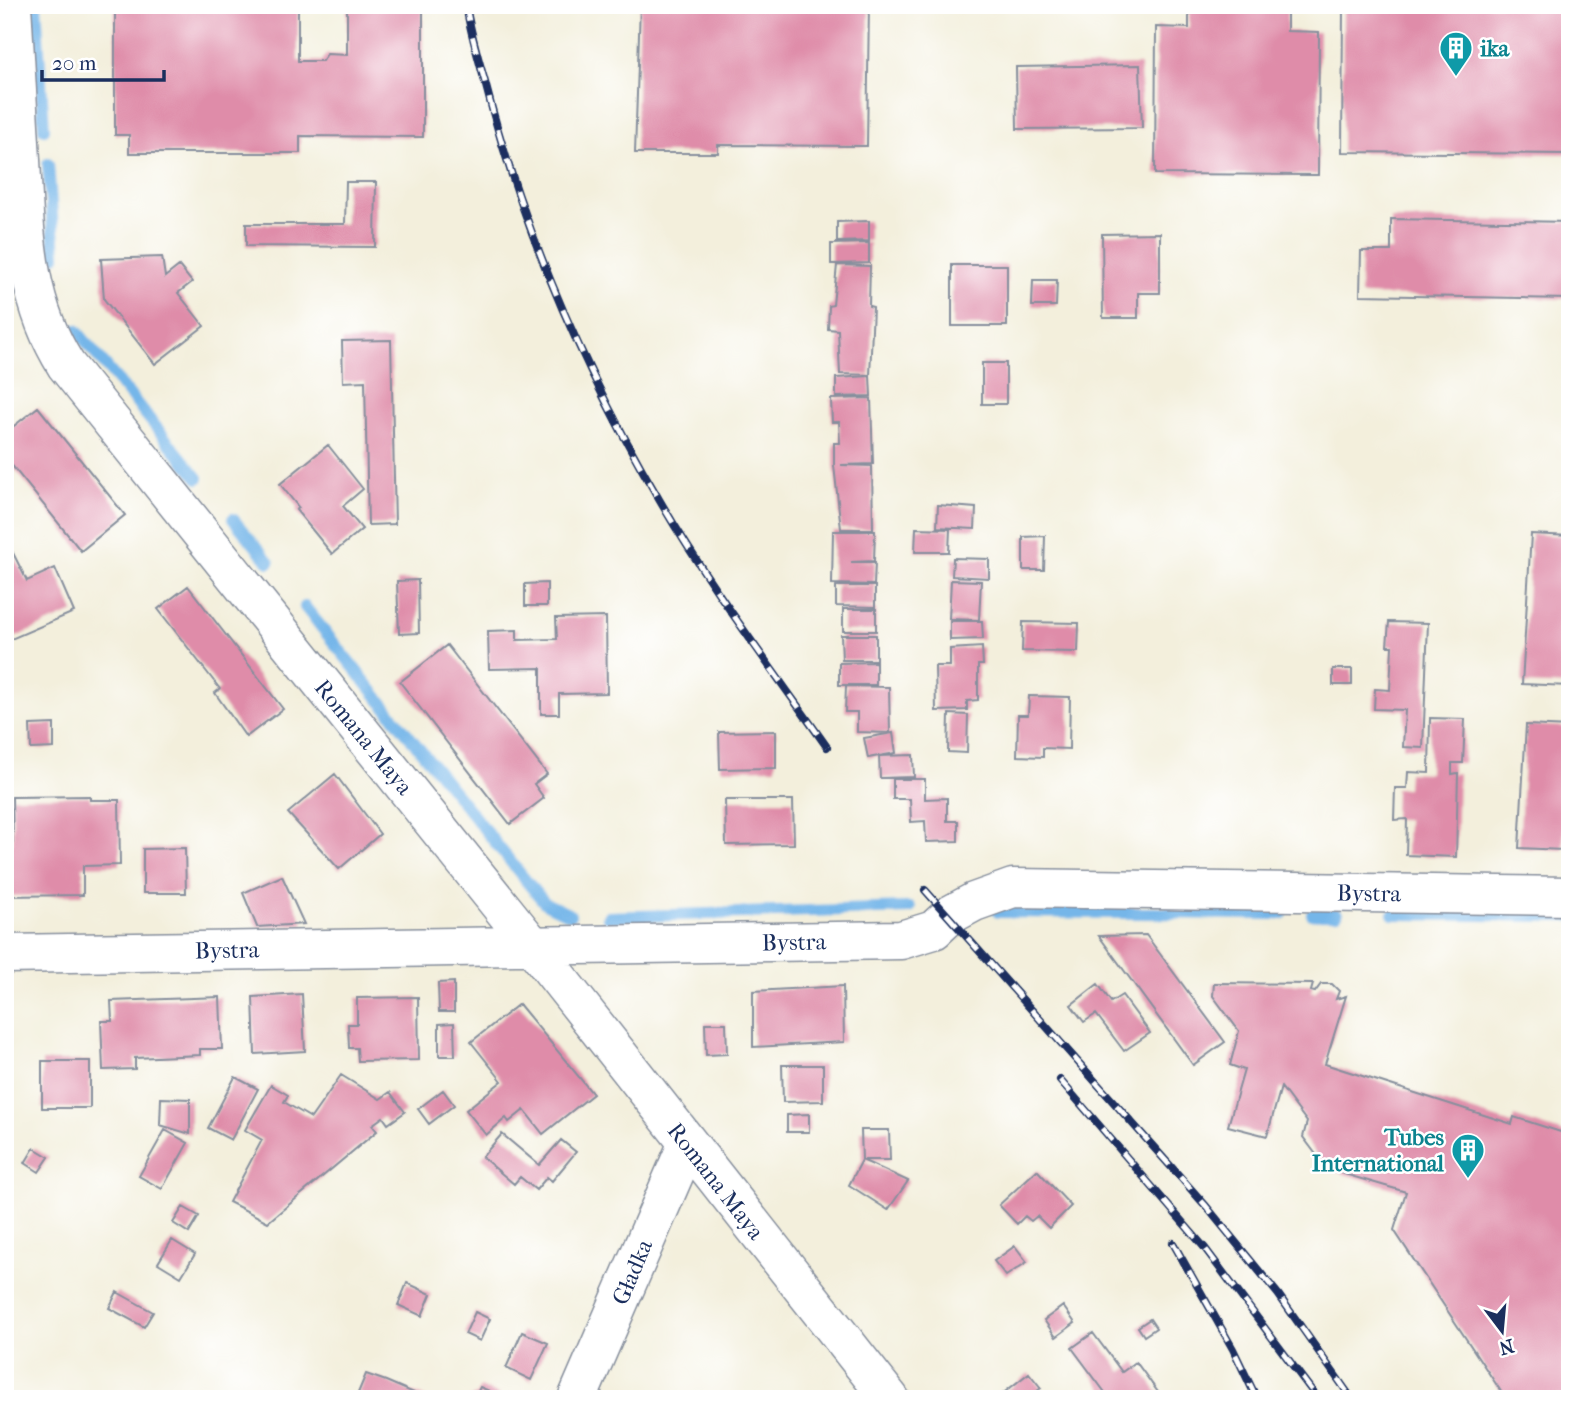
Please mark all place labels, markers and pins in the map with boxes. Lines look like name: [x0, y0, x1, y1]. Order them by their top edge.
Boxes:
building icon: ika: [1437, 29, 1475, 78]
place label: ika: [1479, 35, 1511, 62]
place label: Tubes International: [1312, 1124, 1445, 1177]
building icon: Tubes International: [1449, 1131, 1487, 1180]

